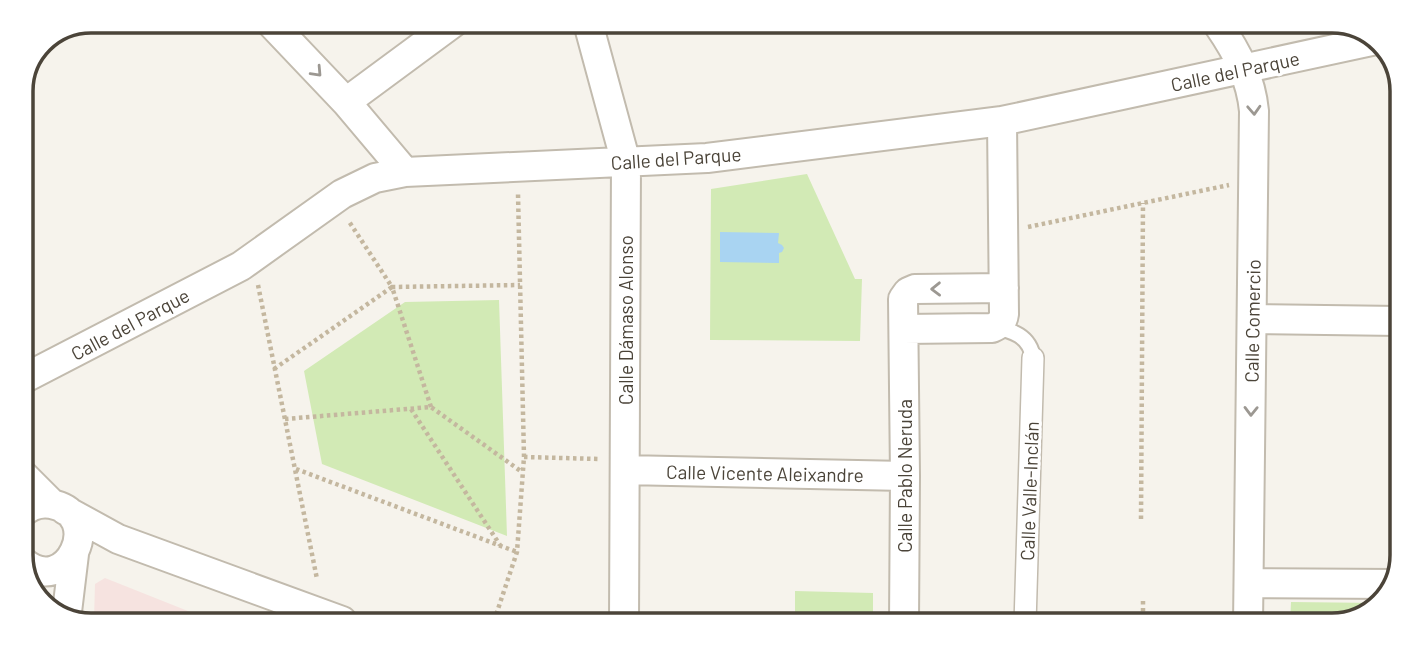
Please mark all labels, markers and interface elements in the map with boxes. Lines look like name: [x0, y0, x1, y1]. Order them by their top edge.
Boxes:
street label: Calle del Parque: [1169, 46, 1301, 96]
one-way arrow: [308, 63, 321, 76]
one-way arrow: [1246, 105, 1261, 116]
street label: Calle del Parque: [610, 142, 742, 174]
street label: Calle Dámaso Alonso: [614, 235, 637, 405]
street label: Calle Comercio: [1239, 259, 1265, 383]
one-way arrow: [931, 281, 941, 297]
street label: Calle del Parque: [67, 283, 193, 365]
street label: Calle Pablo Neruda: [893, 399, 916, 553]
one-way arrow: [1243, 406, 1259, 417]
street label: Calle Valle-Inclán: [1015, 421, 1043, 561]
street label: Calle Vicente Aleixandre: [666, 460, 864, 486]

